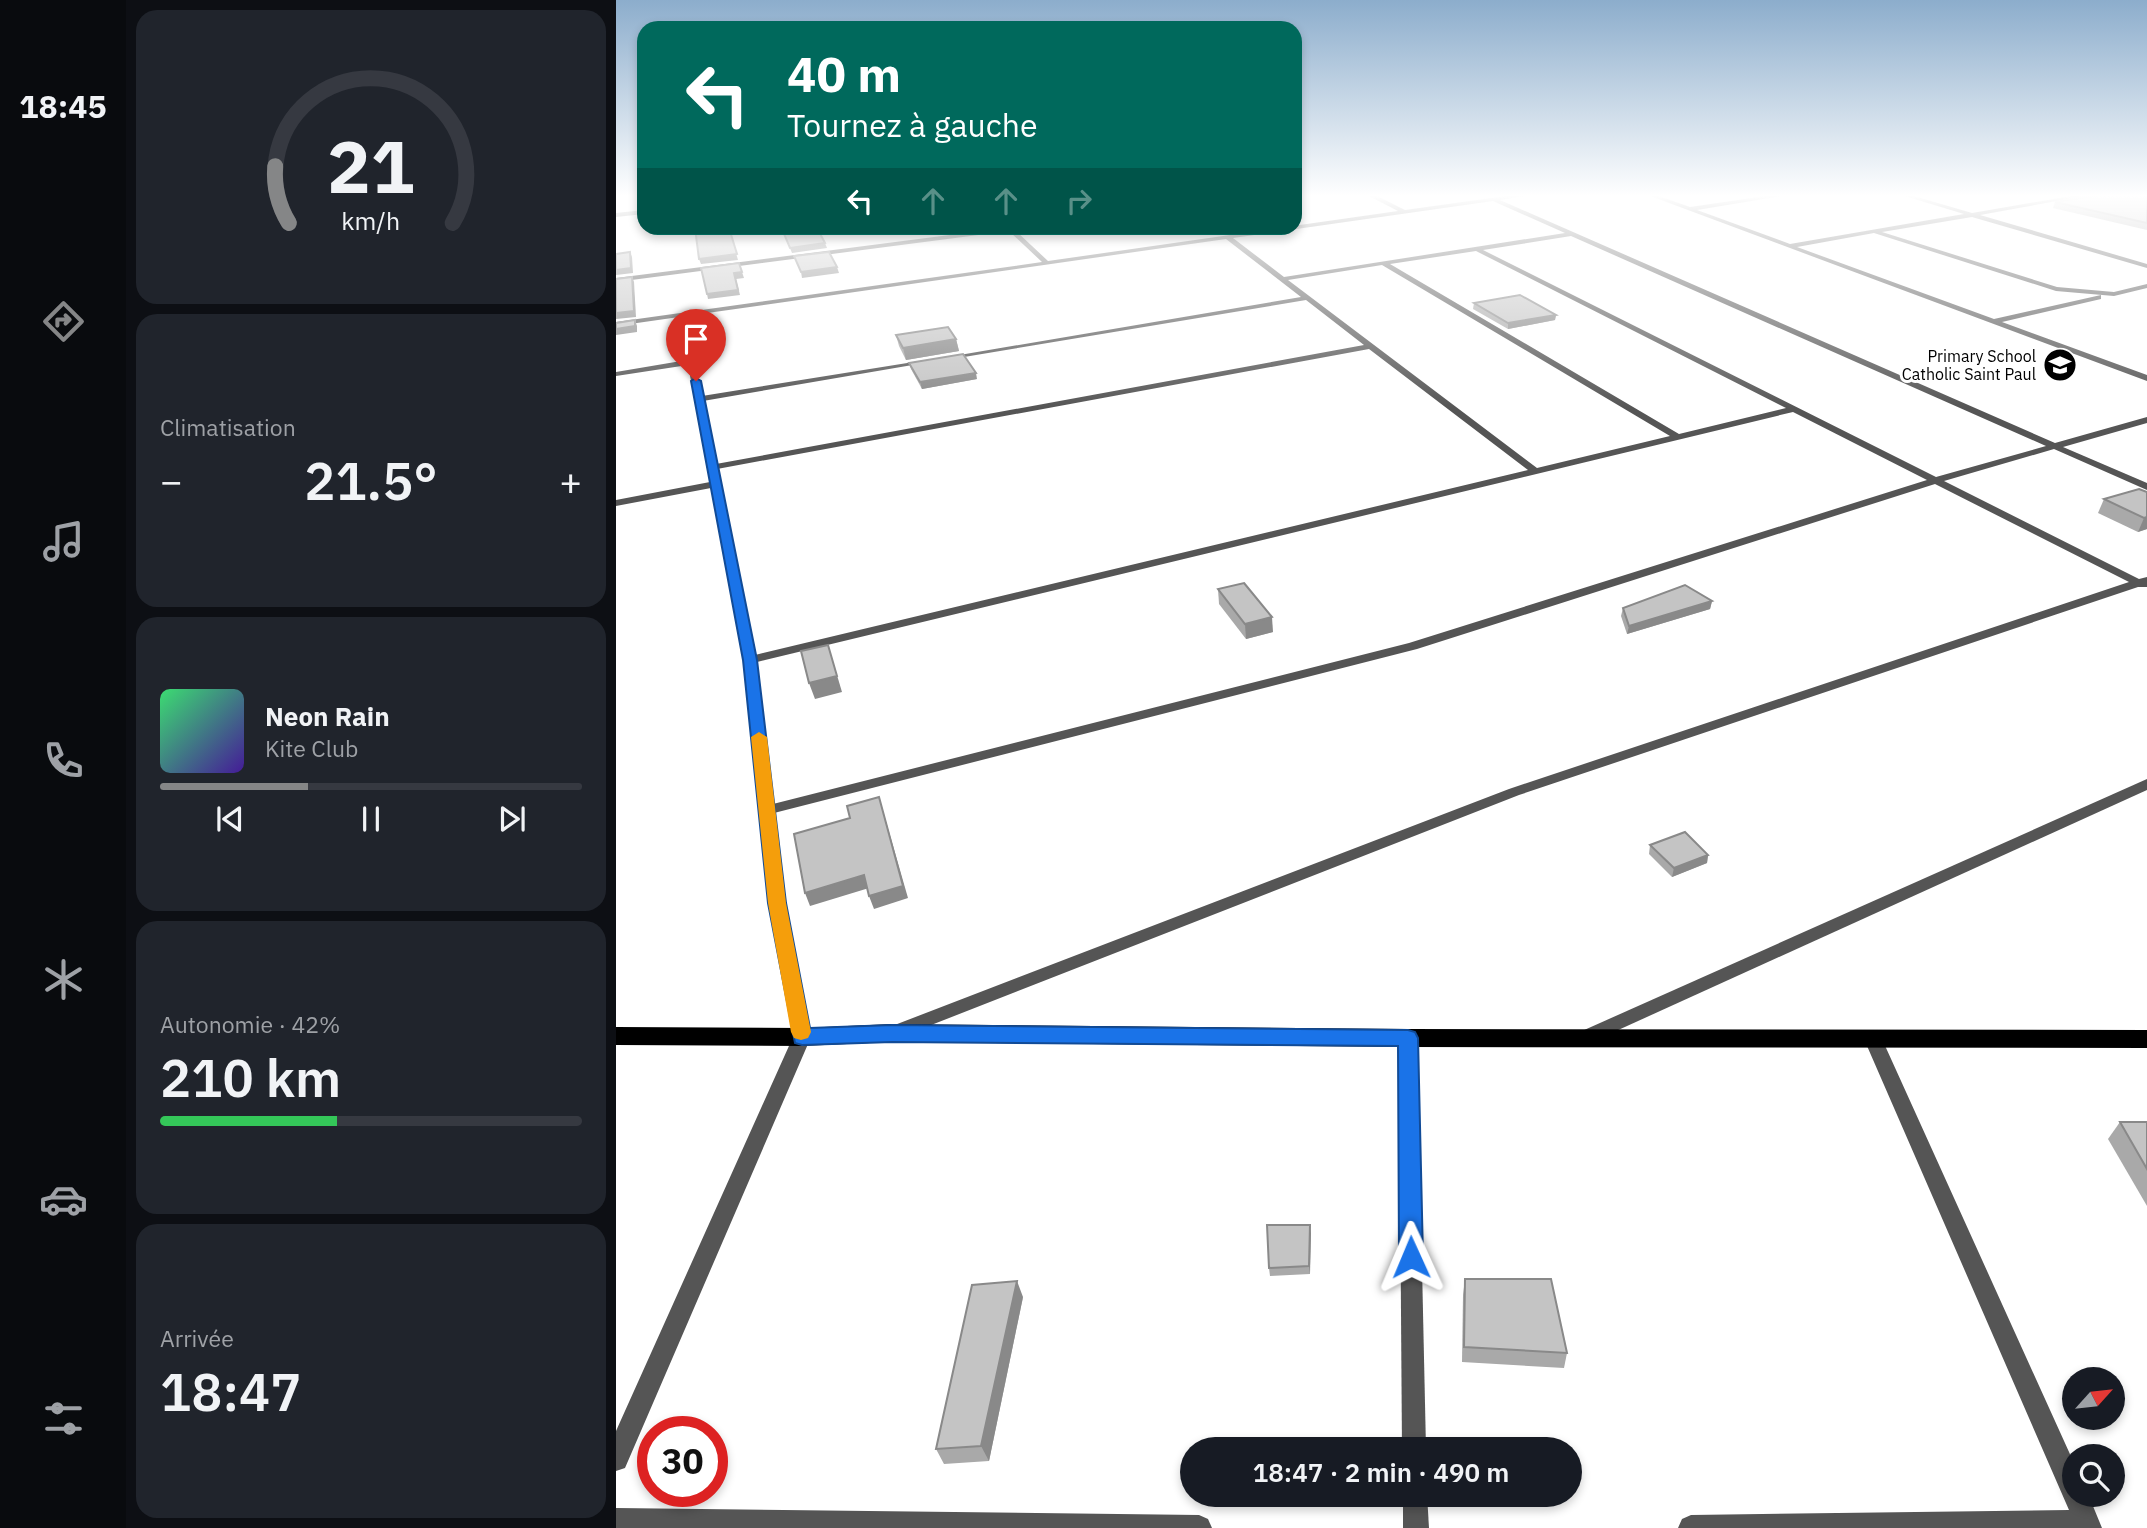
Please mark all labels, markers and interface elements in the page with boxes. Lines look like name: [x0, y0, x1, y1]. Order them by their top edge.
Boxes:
text: 40 m: [787, 42, 901, 105]
icon: left: [672, 49, 763, 140]
text: 18:45: [19, 85, 107, 127]
text: Tournez à gauche: [787, 104, 1038, 146]
text: 21: [327, 118, 415, 213]
icon: left: [841, 182, 879, 220]
icon: ahead: [914, 182, 952, 220]
icon: ahead: [987, 182, 1025, 220]
icon: right: [1060, 182, 1098, 220]
text: km/h: [342, 204, 400, 237]
icon: directions: [39, 297, 88, 346]
pin: [666, 309, 726, 381]
icon: arrive: [677, 320, 715, 358]
place label: Primary School Catholic Saint Paul: [1902, 346, 2036, 384]
school or university icon: Primary School Catholic Saint Paul: [2041, 346, 2079, 384]
text: Climatisation: [160, 412, 296, 442]
text: 21.5°: [304, 447, 438, 514]
text: −: [160, 456, 183, 505]
text: +: [559, 456, 582, 505]
icon: music: [39, 517, 88, 566]
text: Neon Rain: [265, 699, 390, 733]
text: Kite Club: [265, 733, 358, 763]
icon: phone: [39, 736, 88, 785]
icon: previous: [211, 800, 249, 838]
icon: pause: [352, 800, 390, 838]
icon: next: [493, 800, 531, 838]
icon: climate: [39, 955, 88, 1004]
text: Autonomie · 42%: [160, 1009, 340, 1039]
text: 210 km: [160, 1044, 341, 1111]
icon: car: [39, 1175, 88, 1224]
position arrow: [1374, 1220, 1448, 1294]
text: Arrivée: [160, 1323, 234, 1353]
text: 18:47: [160, 1358, 301, 1425]
north arrow: [2062, 1367, 2124, 1430]
map controls: [2062, 1367, 2125, 1507]
icon: filters: [39, 1394, 88, 1443]
speed limit sign: 30: [637, 1416, 728, 1507]
button: search: [2062, 1444, 2125, 1507]
text: 18:47 · 2 min · 490 m: [1253, 1455, 1509, 1489]

